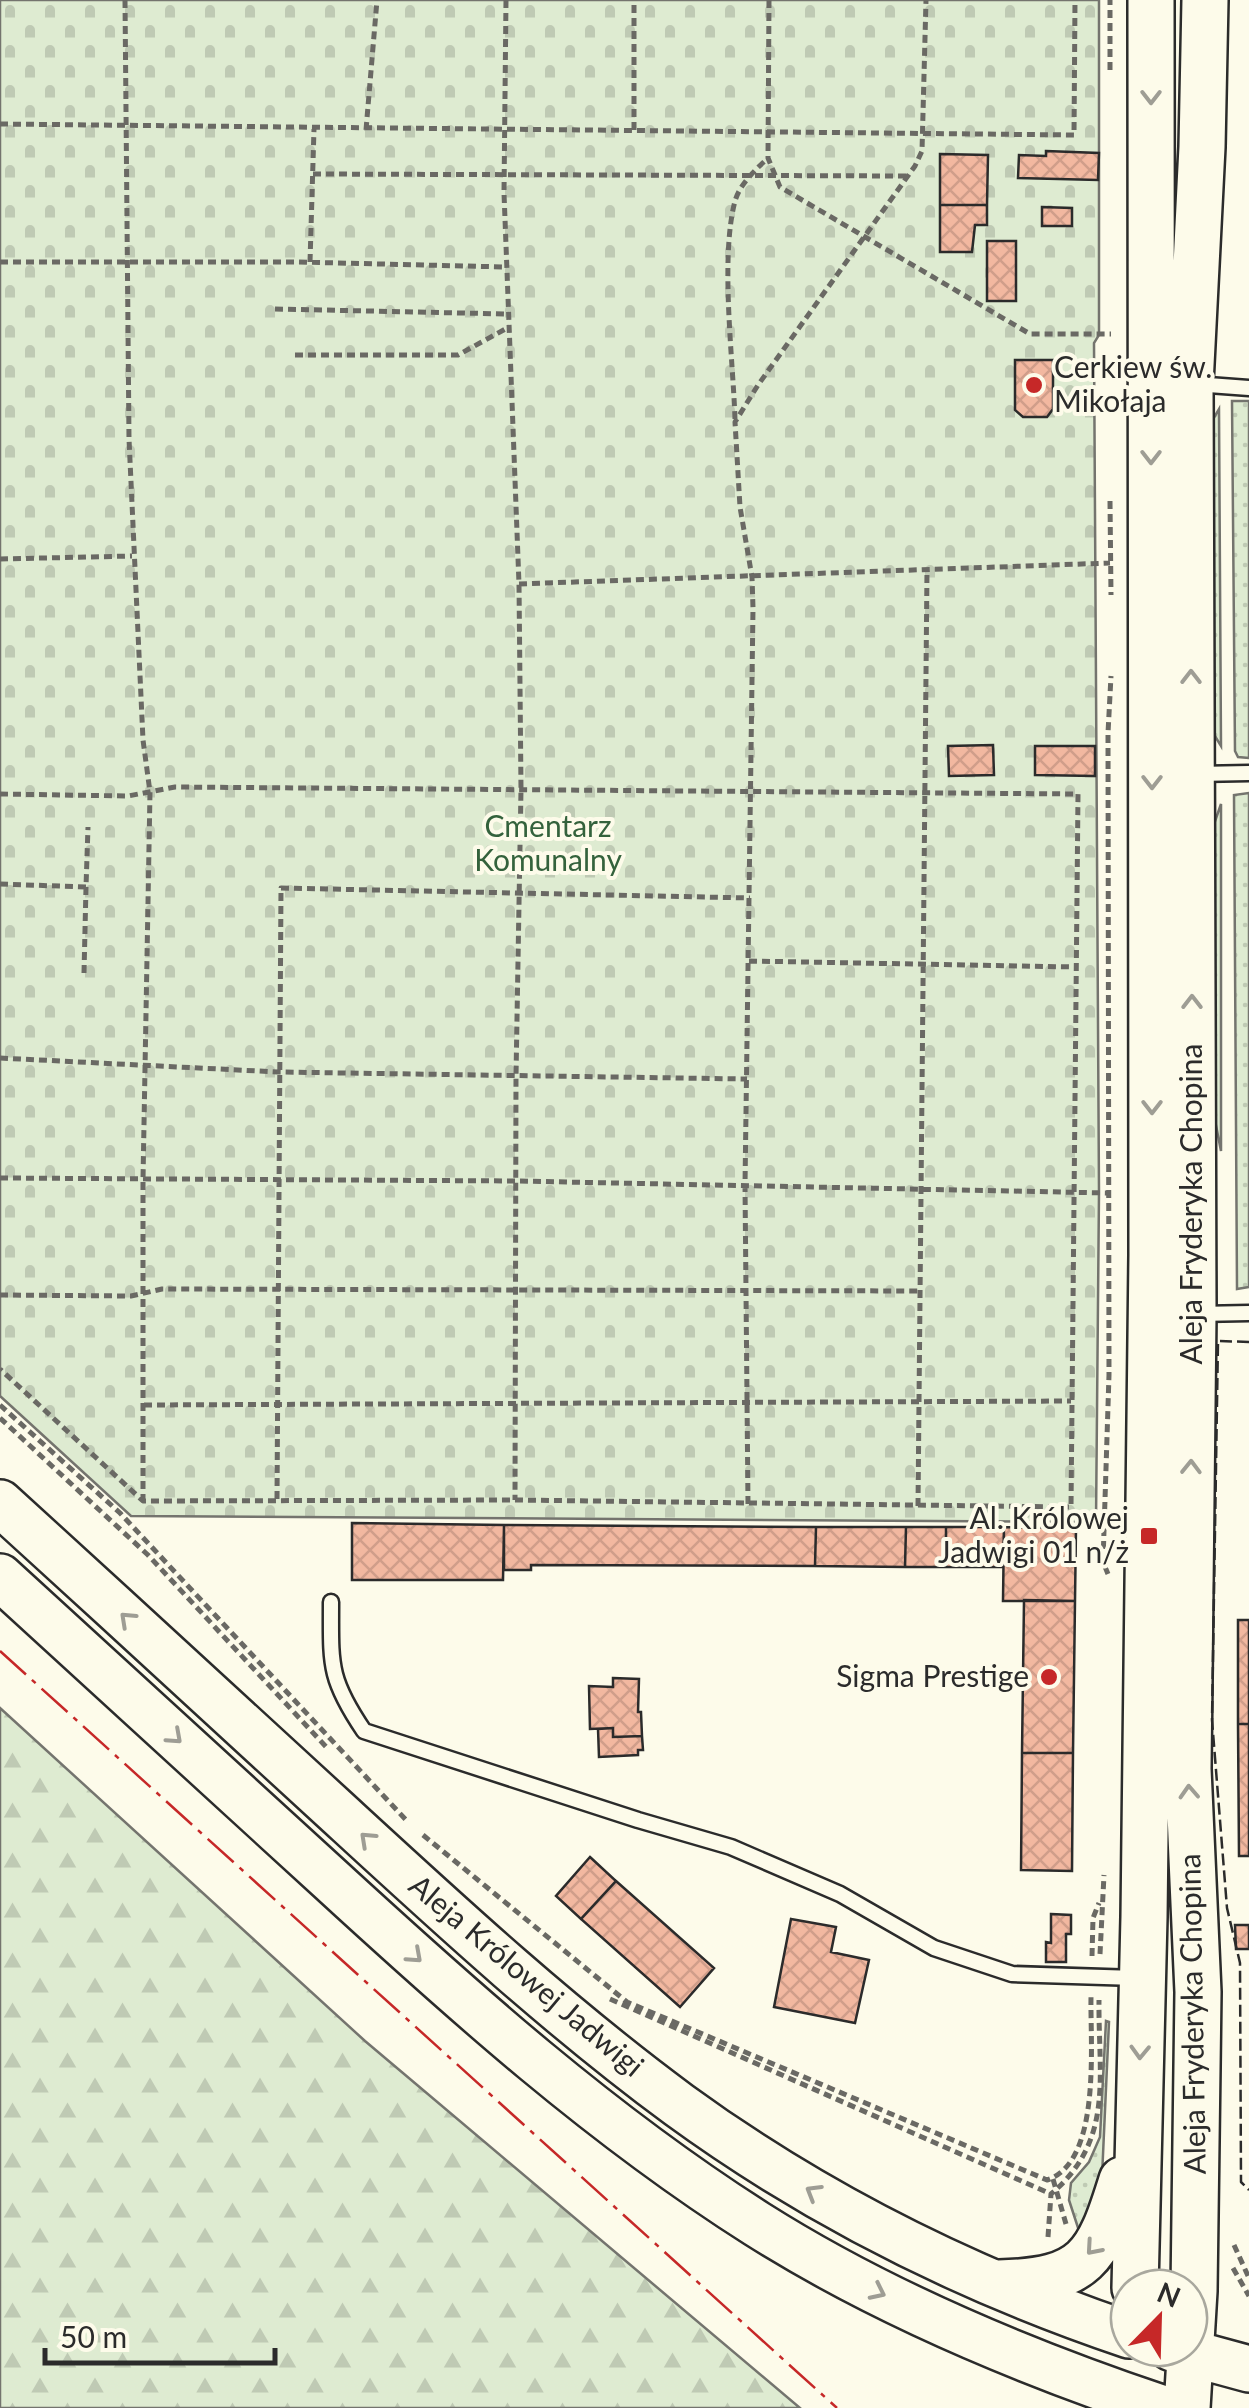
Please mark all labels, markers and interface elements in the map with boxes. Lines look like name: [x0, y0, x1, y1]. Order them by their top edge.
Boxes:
one-way arrow: [1140, 90, 1162, 106]
place label: Cerkiew św. Mikołaja: [1054, 348, 1212, 418]
marker: Cerkiew św. Mikołaja: [1023, 374, 1045, 396]
one-way arrow: [1140, 450, 1162, 466]
one-way arrow: [1180, 669, 1202, 684]
one-way arrow: [1141, 776, 1163, 791]
park label: Cmentarz Komunalny: [474, 807, 622, 877]
one-way arrow: [1181, 994, 1203, 1010]
street label: Aleja Fryderyka Chopina: [1172, 1044, 1208, 1364]
one-way arrow: [1141, 1100, 1163, 1116]
one-way arrow: [1180, 1459, 1202, 1474]
place label: Al. Królowej Jadwigi 01 n/ż: [938, 1499, 1129, 1569]
marker: Al. Królowej Jadwigi 01 n/ż: [1138, 1525, 1160, 1547]
one-way arrow: [120, 1613, 139, 1631]
place label: Sigma Prestige: [836, 1657, 1029, 1693]
marker: Sigma Prestige: [1038, 1666, 1060, 1688]
one-way arrow: [163, 1725, 182, 1743]
one-way arrow: [1179, 1784, 1200, 1800]
one-way arrow: [360, 1833, 379, 1851]
street label: Aleja Fryderyka Chopina: [1170, 1853, 1212, 2175]
street label: Aleja Królowej Jadwigi: [403, 1866, 652, 2083]
one-way arrow: [403, 1945, 422, 1963]
one-way arrow: [1129, 2044, 1150, 2060]
one-way arrow: [806, 2185, 824, 2204]
one-way arrow: [1087, 2237, 1105, 2255]
north arrow: [1109, 2268, 1209, 2368]
text: N: [1153, 2274, 1186, 2314]
one-way arrow: [868, 2279, 886, 2299]
scale bar: [45, 2303, 275, 2365]
text: 50 m: [60, 2318, 127, 2354]

